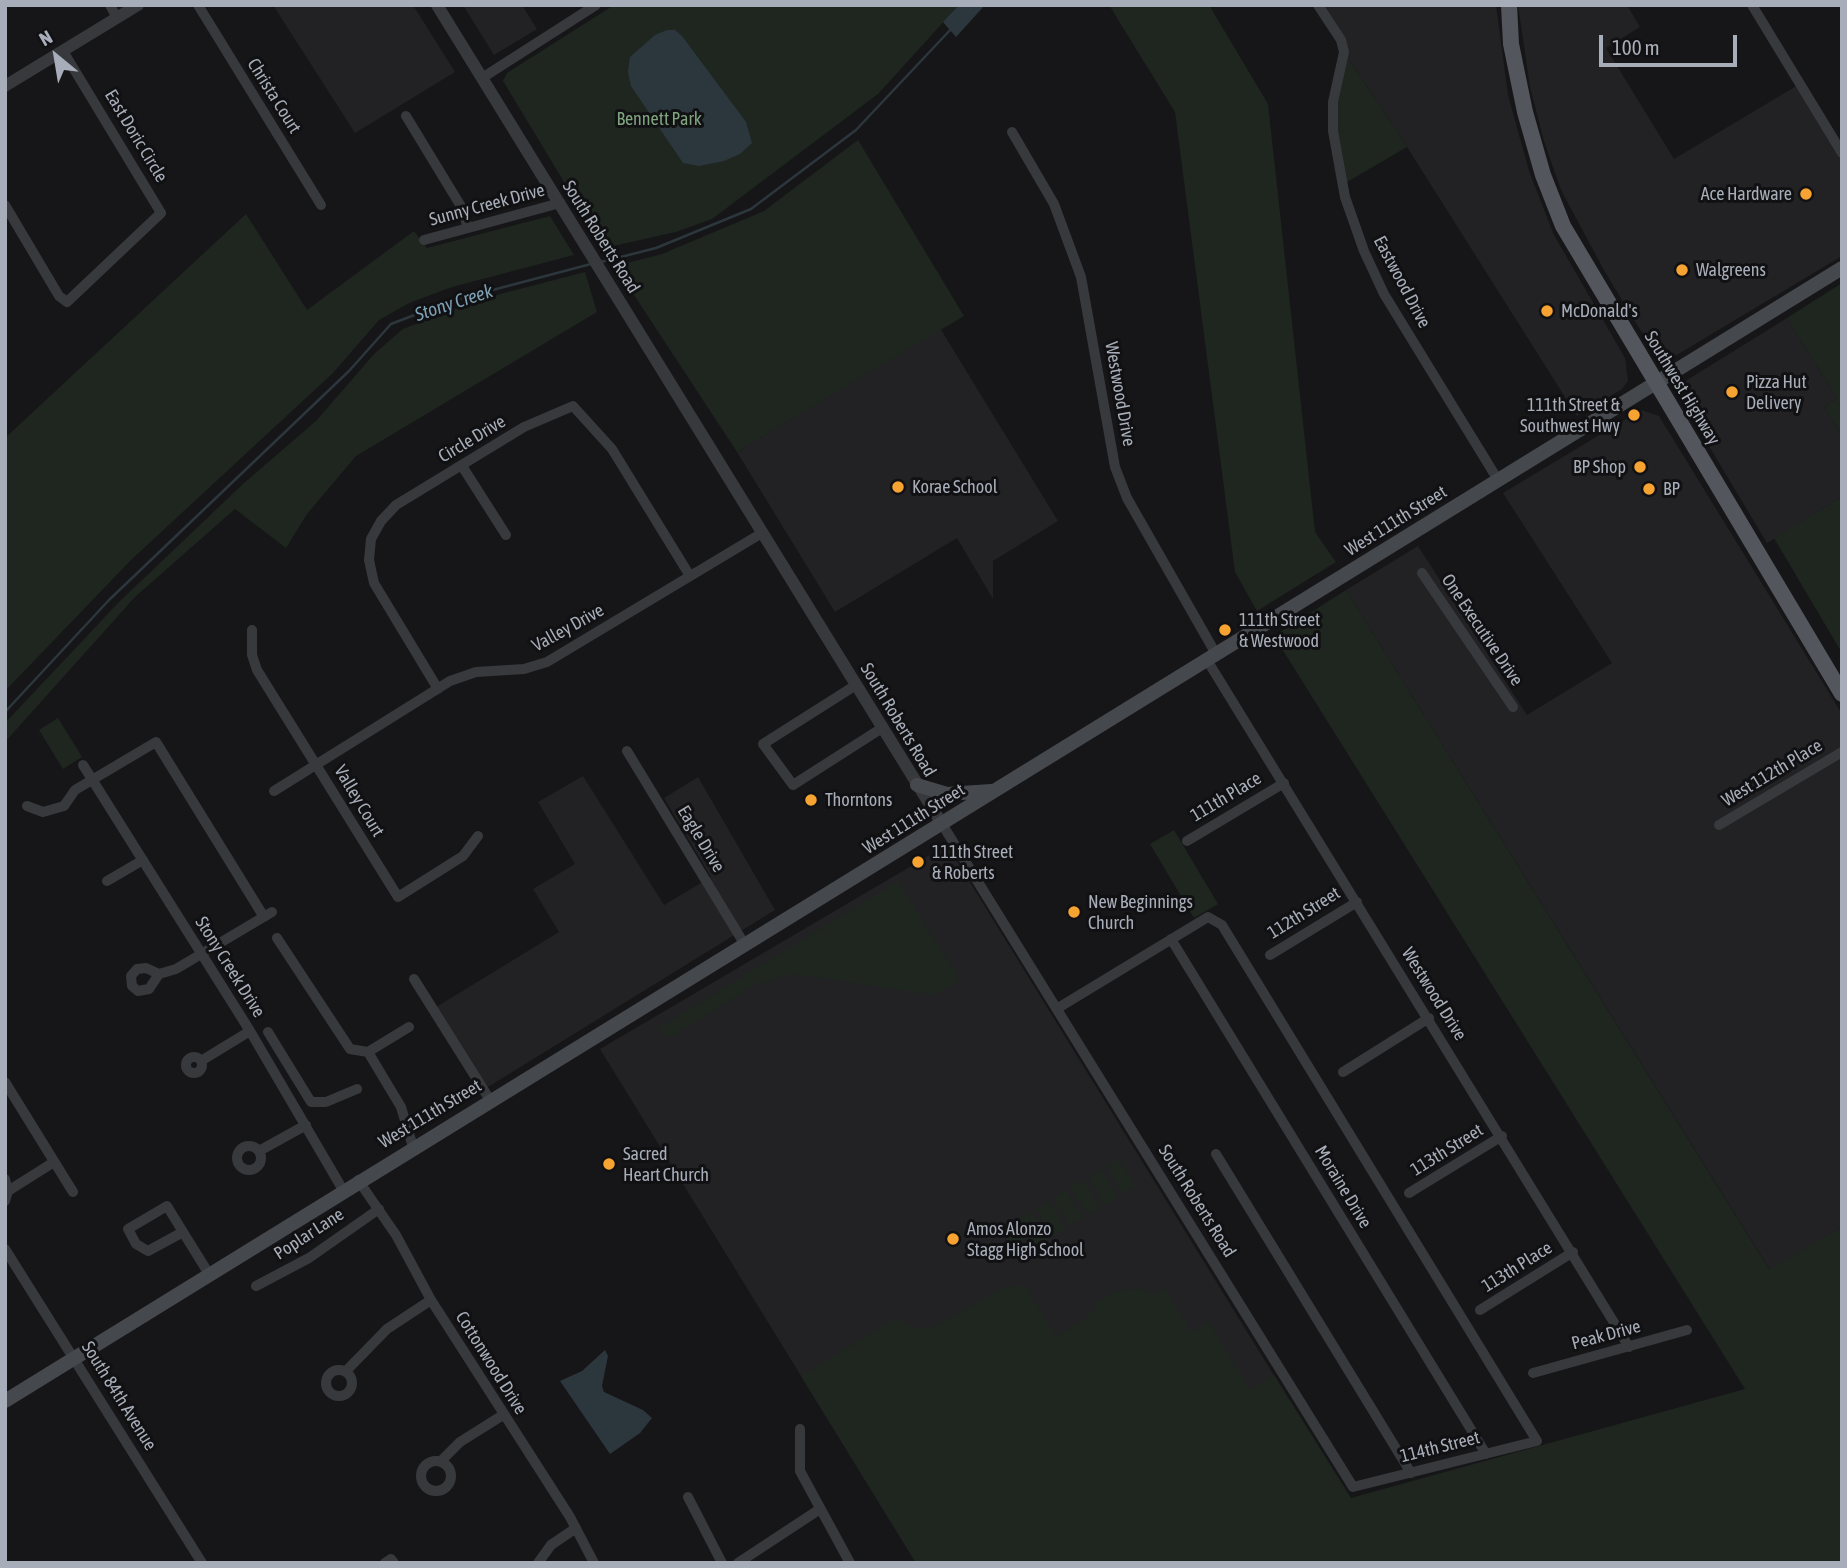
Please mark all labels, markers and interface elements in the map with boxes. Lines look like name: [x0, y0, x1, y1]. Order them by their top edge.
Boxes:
north arrow: [21, 21, 91, 91]
scale bar: [1602, 21, 1740, 65]
text: N: [35, 25, 56, 50]
text: 100 m: [1612, 35, 1660, 59]
street label: Christa Court: [243, 55, 305, 137]
street label: East Doric Circle: [100, 86, 172, 186]
park label: Bennett Park: [616, 108, 702, 130]
street label: South Roberts Road: [558, 177, 644, 297]
street label: Sunny Creek Drive: [427, 179, 547, 231]
place label: Ace Hardware: [1701, 183, 1792, 205]
marker: Ace Hardware: [1798, 186, 1814, 202]
street label: Eastwood Drive: [1369, 232, 1435, 332]
place label: Walgreens: [1696, 259, 1766, 281]
marker: Walgreens: [1674, 262, 1690, 278]
water label: Stony Creek: [412, 280, 496, 326]
place label: McDonald's: [1561, 300, 1638, 322]
marker: McDonald's: [1539, 303, 1555, 319]
street label: Southwest Highway: [1640, 327, 1724, 449]
street label: Westwood Drive: [1100, 340, 1140, 448]
place label: Pizza Hut Delivery: [1746, 371, 1807, 414]
marker: Pizza Hut Delivery: [1724, 384, 1740, 400]
place label: 111th Street & Southwest Hwy: [1520, 394, 1620, 436]
marker: 111th Street & Southwest Hwy: [1626, 407, 1642, 423]
street label: Circle Drive: [435, 411, 509, 467]
place label: BP Shop: [1573, 456, 1626, 478]
marker: BP Shop: [1632, 459, 1648, 475]
place label: Korae School: [912, 476, 998, 498]
place label: BP: [1663, 478, 1680, 500]
marker: Korae School: [890, 479, 906, 495]
street label: West 111th Street: [1341, 481, 1451, 561]
marker: BP: [1641, 481, 1657, 497]
street label: One Executive Drive: [1437, 570, 1527, 690]
street label: Valley Drive: [528, 599, 608, 657]
place label: 111th Street & Westwood: [1239, 609, 1320, 652]
marker: 111th Street & Westwood: [1217, 622, 1233, 638]
street label: South Roberts Road: [856, 659, 940, 781]
street label: West 112th Place: [1718, 735, 1826, 811]
street label: Valley Court: [329, 761, 389, 841]
street label: 111th Place: [1187, 768, 1265, 826]
street label: West 111th Street: [859, 779, 969, 859]
place label: Thorntons: [825, 789, 892, 811]
marker: Thorntons: [803, 792, 819, 808]
street label: Eagle Drive: [673, 802, 729, 876]
place label: 111th Street & Roberts: [932, 841, 1013, 884]
marker: 111th Street & Roberts: [910, 854, 926, 870]
street label: 112th Street: [1264, 882, 1344, 944]
place label: New Beginnings Church: [1088, 891, 1193, 934]
marker: New Beginnings Church: [1066, 904, 1082, 920]
street label: Stony Creek Drive: [190, 913, 270, 1021]
street label: Westwood Drive: [1397, 943, 1471, 1045]
street label: West 111th Street: [375, 1075, 485, 1153]
street label: 113th Street: [1407, 1119, 1487, 1181]
street label: South Roberts Road: [1154, 1141, 1240, 1261]
street label: Moraine Drive: [1310, 1142, 1376, 1232]
place label: Sacred Heart Church: [623, 1143, 709, 1186]
marker: Sacred Heart Church: [601, 1156, 617, 1172]
street label: Poplar Lane: [270, 1203, 348, 1265]
place label: Amos Alonzo Stagg High School: [967, 1218, 1084, 1260]
marker: Amos Alonzo Stagg High School: [945, 1231, 961, 1247]
street label: 113th Place: [1478, 1237, 1556, 1297]
street label: Cottonwood Drive: [451, 1308, 531, 1418]
street label: Peak Drive: [1569, 1315, 1643, 1355]
street label: South 84th Avenue: [77, 1338, 161, 1454]
street label: 114th Street: [1398, 1427, 1482, 1467]

